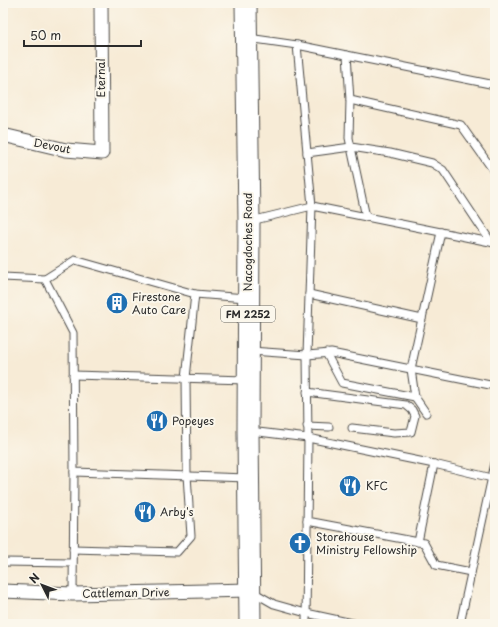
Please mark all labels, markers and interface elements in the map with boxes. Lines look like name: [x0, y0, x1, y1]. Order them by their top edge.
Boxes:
scale bar: [24, 22, 141, 48]
text: 50 m: [30, 26, 61, 44]
street label: Eternal: [92, 59, 109, 97]
street label: Devout: [32, 134, 73, 158]
street label: Nacogdoches Road: [239, 193, 256, 291]
place label: Firestone Auto Care: [132, 288, 186, 318]
building icon: Firestone Auto Care: [104, 290, 130, 316]
road number: FM 2252: [221, 306, 275, 322]
restaurant icon: Popeyes: [144, 408, 170, 434]
place label: Popeyes: [172, 412, 214, 429]
restaurant icon: KFC: [337, 473, 363, 499]
place label: KFC: [366, 477, 388, 494]
restaurant icon: Arby's: [132, 499, 158, 525]
place label: Arby's: [160, 503, 193, 520]
place label: Storehouse Ministry Fellowship: [316, 528, 417, 558]
church icon: Storehouse Ministry Fellowship: [287, 530, 313, 556]
north arrow: [22, 565, 62, 605]
text: N: [25, 569, 44, 587]
street label: Cattleman Drive: [82, 583, 170, 602]

